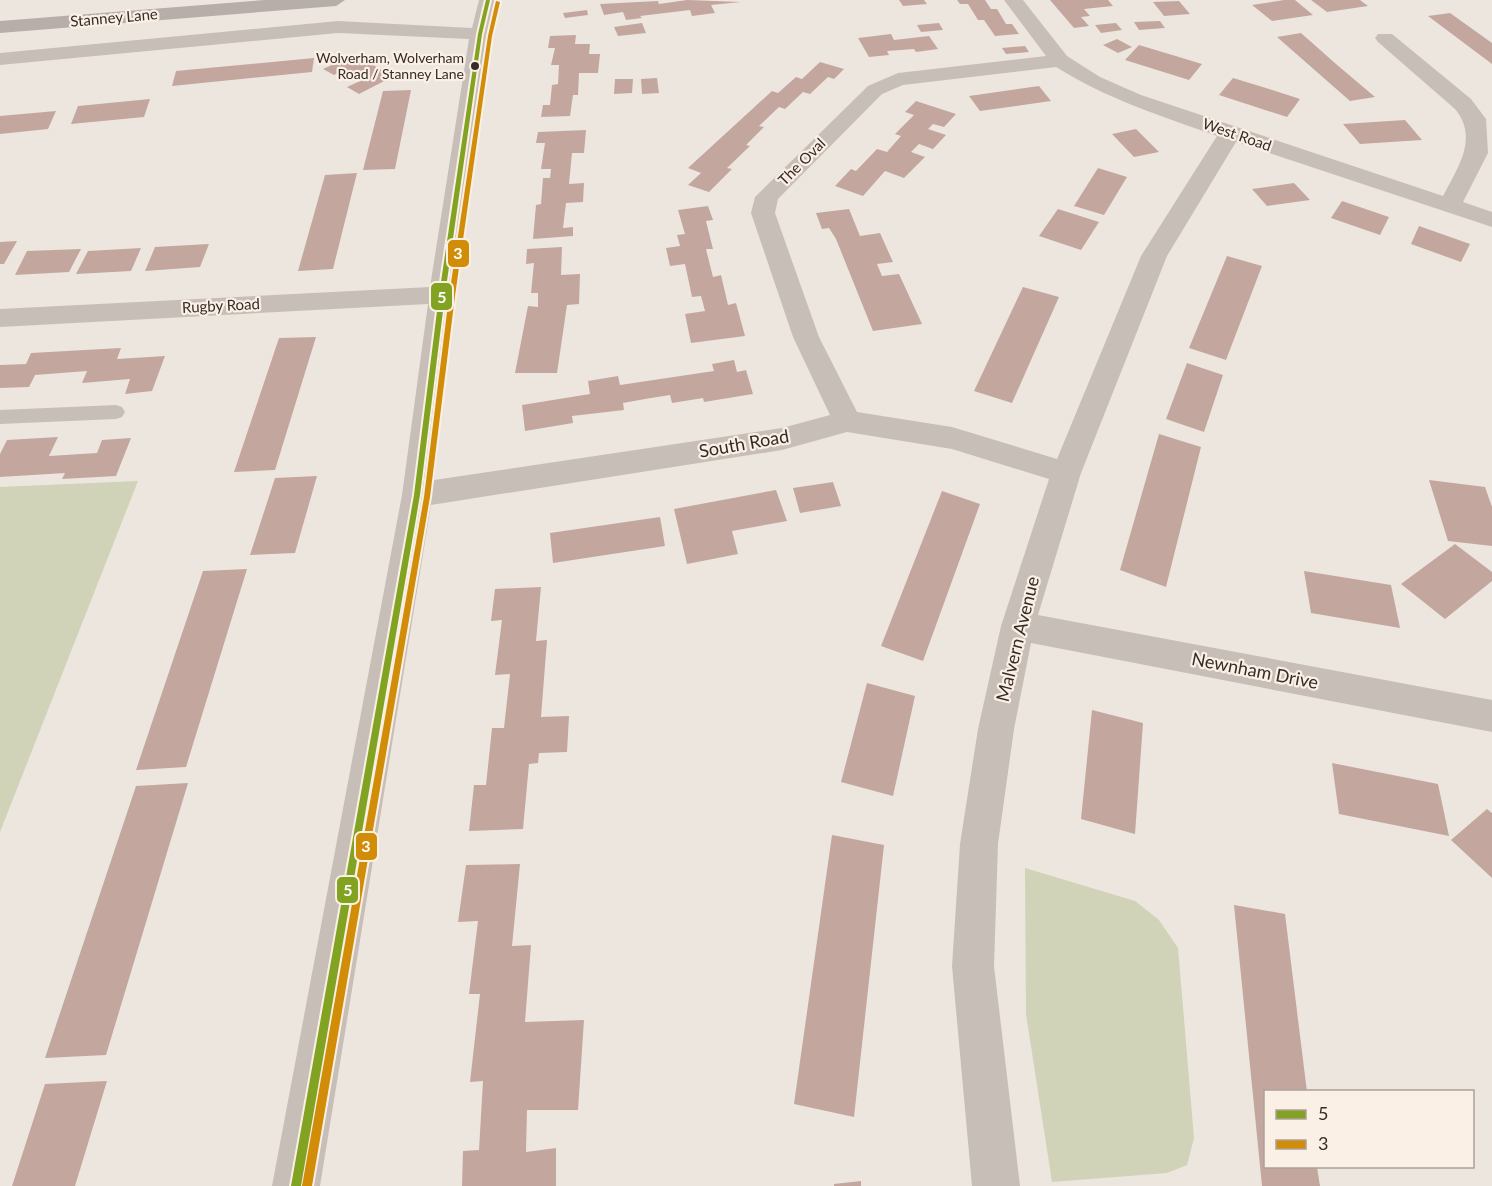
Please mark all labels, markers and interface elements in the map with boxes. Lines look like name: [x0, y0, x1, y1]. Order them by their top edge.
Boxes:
street label: Stanney Lane: [69, 4, 158, 30]
place label: Wolverham, Wolverham Road / Stanney Lane: [316, 49, 464, 82]
marker: Wolverham, Wolverham Road / Stanney Lane: [469, 60, 481, 72]
street label: West Road: [1201, 114, 1274, 154]
street label: The Oval: [774, 134, 829, 189]
line badge: 3: [447, 239, 470, 268]
text: 3: [453, 243, 463, 262]
line badge: 5: [430, 282, 453, 311]
text: 5: [437, 287, 447, 306]
street label: Rugby Road: [182, 294, 260, 316]
street label: South Road: [697, 424, 791, 462]
street label: Malvern Avenue: [991, 574, 1043, 704]
street label: Newnham Drive: [1190, 647, 1320, 693]
line badge: 3: [355, 832, 378, 861]
text: 3: [361, 836, 371, 855]
line badge: 5: [336, 876, 359, 904]
text: 5: [343, 880, 353, 899]
legend: [1264, 1090, 1474, 1168]
text: 5: [1318, 1102, 1328, 1124]
text: 3: [1318, 1132, 1328, 1154]

